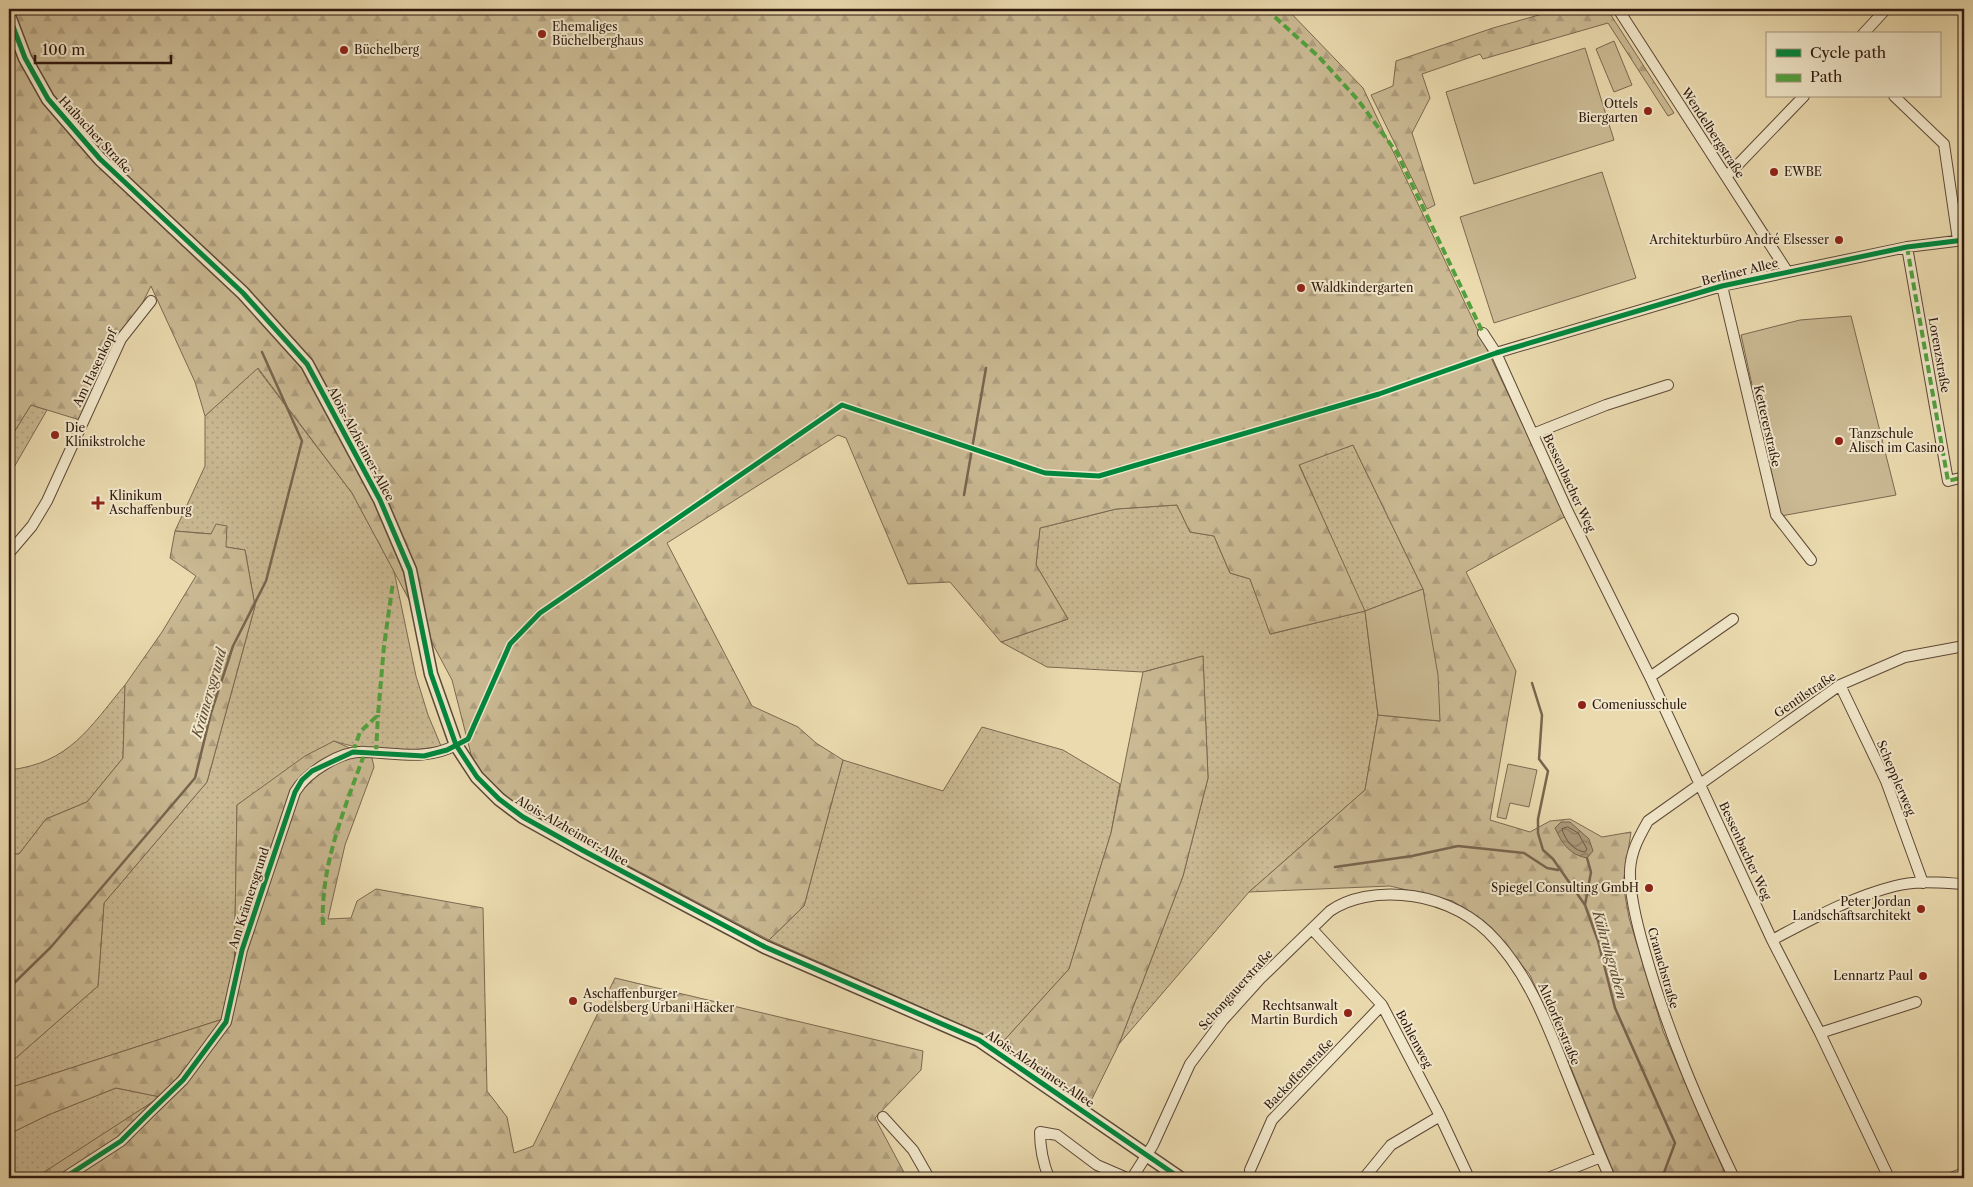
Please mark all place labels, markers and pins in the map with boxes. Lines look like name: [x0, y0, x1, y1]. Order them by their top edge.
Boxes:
place label: Ehemaliges Büchelberghaus: [552, 19, 643, 48]
marker: Ehemaliges Büchelberghaus: [536, 28, 548, 40]
place label: Büchelberg: [354, 42, 420, 57]
marker: Büchelberg: [338, 44, 350, 56]
place label: Ottels Biergarten: [1578, 96, 1638, 125]
marker: Ottels Biergarten: [1642, 105, 1654, 117]
place label: EWBE: [1784, 164, 1822, 179]
marker: EWBE: [1768, 166, 1780, 178]
place label: Architekturbüro André Elsesser: [1648, 232, 1829, 247]
marker: Architekturbüro André Elsesser: [1833, 234, 1845, 246]
place label: Waldkindergarten: [1310, 280, 1414, 295]
marker: Waldkindergarten: [1295, 282, 1307, 294]
place label: Die Klinikstrolche: [65, 420, 146, 449]
place label: Tanzschule Alisch im Casino: [1848, 426, 1945, 455]
marker: Die Klinikstrolche: [49, 429, 61, 441]
marker: Tanzschule Alisch im Casino: [1833, 435, 1845, 447]
place label: Klinikum Aschaffenburg: [108, 488, 192, 517]
marker: Klinikum Aschaffenburg: [91, 496, 105, 510]
place label: Comeniusschule: [1592, 697, 1687, 712]
marker: Comeniusschule: [1576, 699, 1588, 711]
place label: Spiegel Consulting GmbH: [1491, 880, 1639, 895]
marker: Spiegel Consulting GmbH: [1643, 882, 1655, 894]
place label: Peter Jordan Landschaftsarchitekt: [1792, 894, 1912, 923]
marker: Peter Jordan Landschaftsarchitekt: [1915, 903, 1927, 915]
place label: Lennartz Paul: [1833, 968, 1913, 983]
marker: Lennartz Paul: [1917, 970, 1929, 982]
place label: Aschaffenburger Godelsberg Urbani Häcker: [582, 986, 734, 1015]
marker: Aschaffenburger Godelsberg Urbani Häcker: [567, 995, 579, 1007]
place label: Rechtsanwalt Martin Burdich: [1251, 998, 1339, 1027]
marker: Rechtsanwalt Martin Burdich: [1342, 1007, 1354, 1019]

